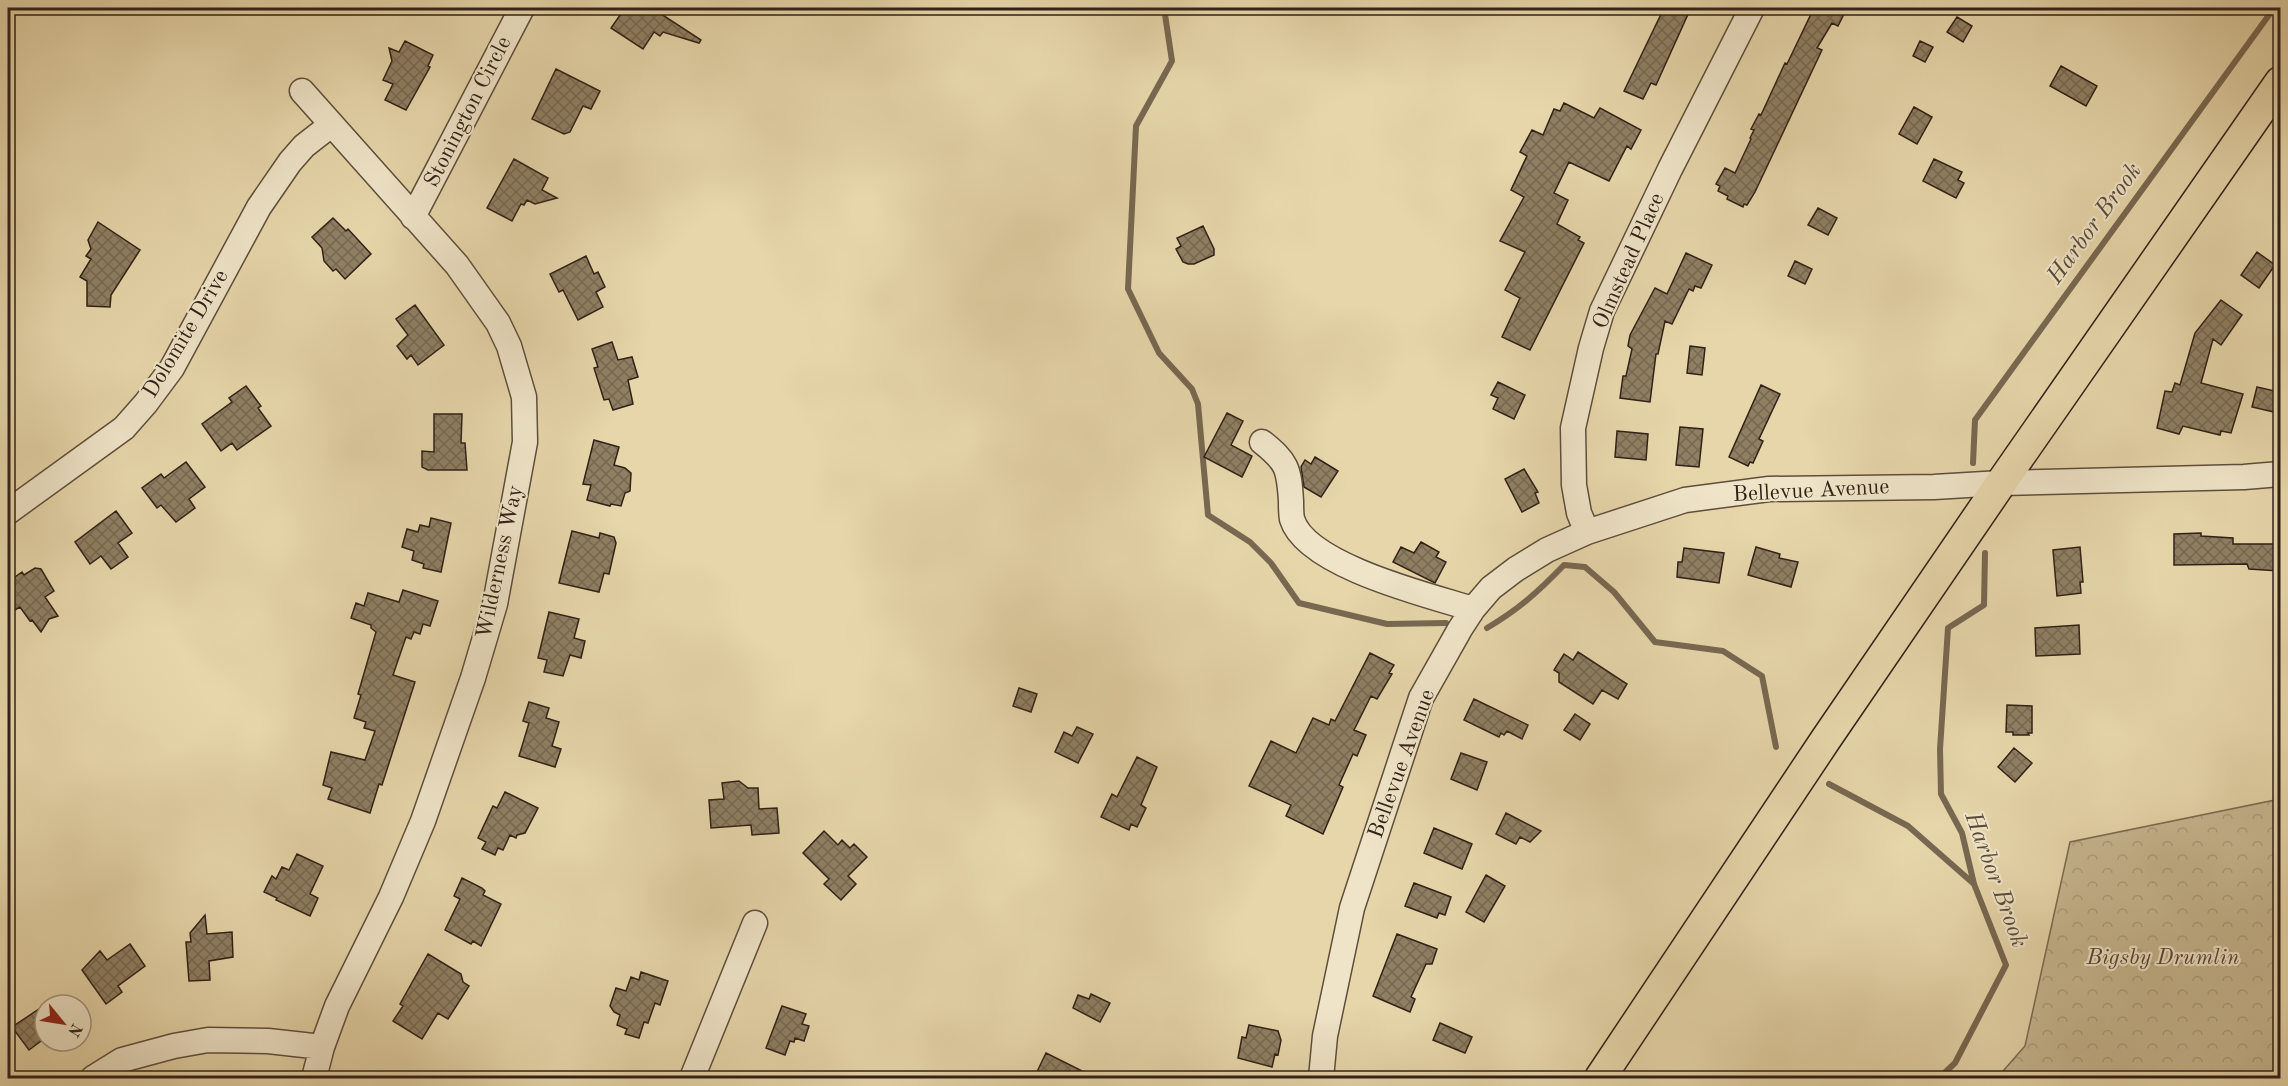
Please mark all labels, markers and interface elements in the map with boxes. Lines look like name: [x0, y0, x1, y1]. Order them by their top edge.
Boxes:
street label: Stonington Circle: [421, 33, 515, 191]
water label: Harbor Brook: [2043, 159, 2147, 290]
street label: Olmstead Place: [1589, 190, 1669, 332]
street label: Dolomite Drive: [139, 266, 233, 402]
street label: Bellevue Avenue: [1732, 476, 1890, 506]
street label: Wilderness Way: [473, 483, 527, 641]
street label: Bellevue Avenue: [1365, 687, 1439, 841]
water label: Harbor Brook: [1959, 808, 2031, 951]
park label: Bigsby Drumlin: [2086, 947, 2240, 969]
north arrow: [33, 993, 93, 1053]
text: N: [64, 1020, 84, 1039]

